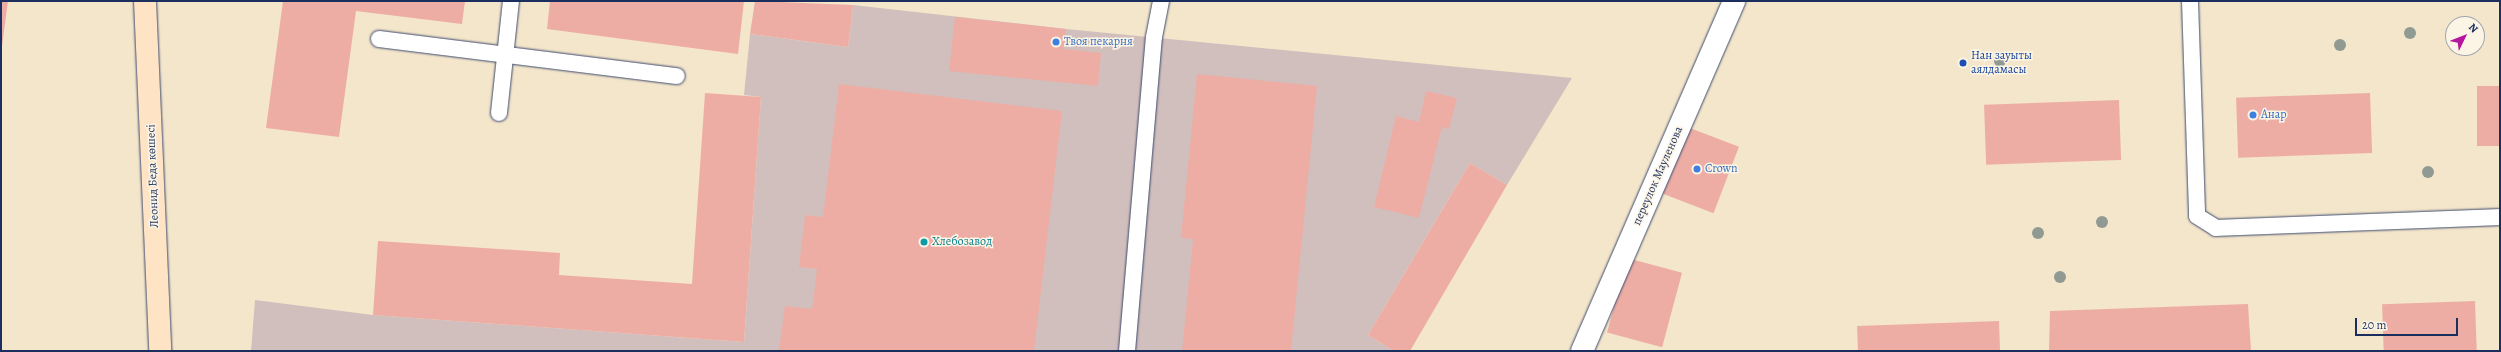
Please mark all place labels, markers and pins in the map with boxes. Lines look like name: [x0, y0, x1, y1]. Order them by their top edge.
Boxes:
place label: Твоя пекарня: [1064, 35, 1133, 49]
marker: Твоя пекарня: [1051, 37, 1061, 47]
place label: Нан зауыты аялдамасы: [1971, 49, 2032, 77]
marker: Нан зауыты аялдамасы: [1958, 58, 1968, 68]
place label: Анар: [2261, 108, 2287, 122]
marker: Анар: [2248, 110, 2258, 120]
place label: Crown: [1705, 162, 1738, 176]
marker: Crown: [1692, 164, 1702, 174]
place label: Хлебозавод: [932, 235, 992, 249]
marker: Хлебозавод: [919, 237, 929, 247]

